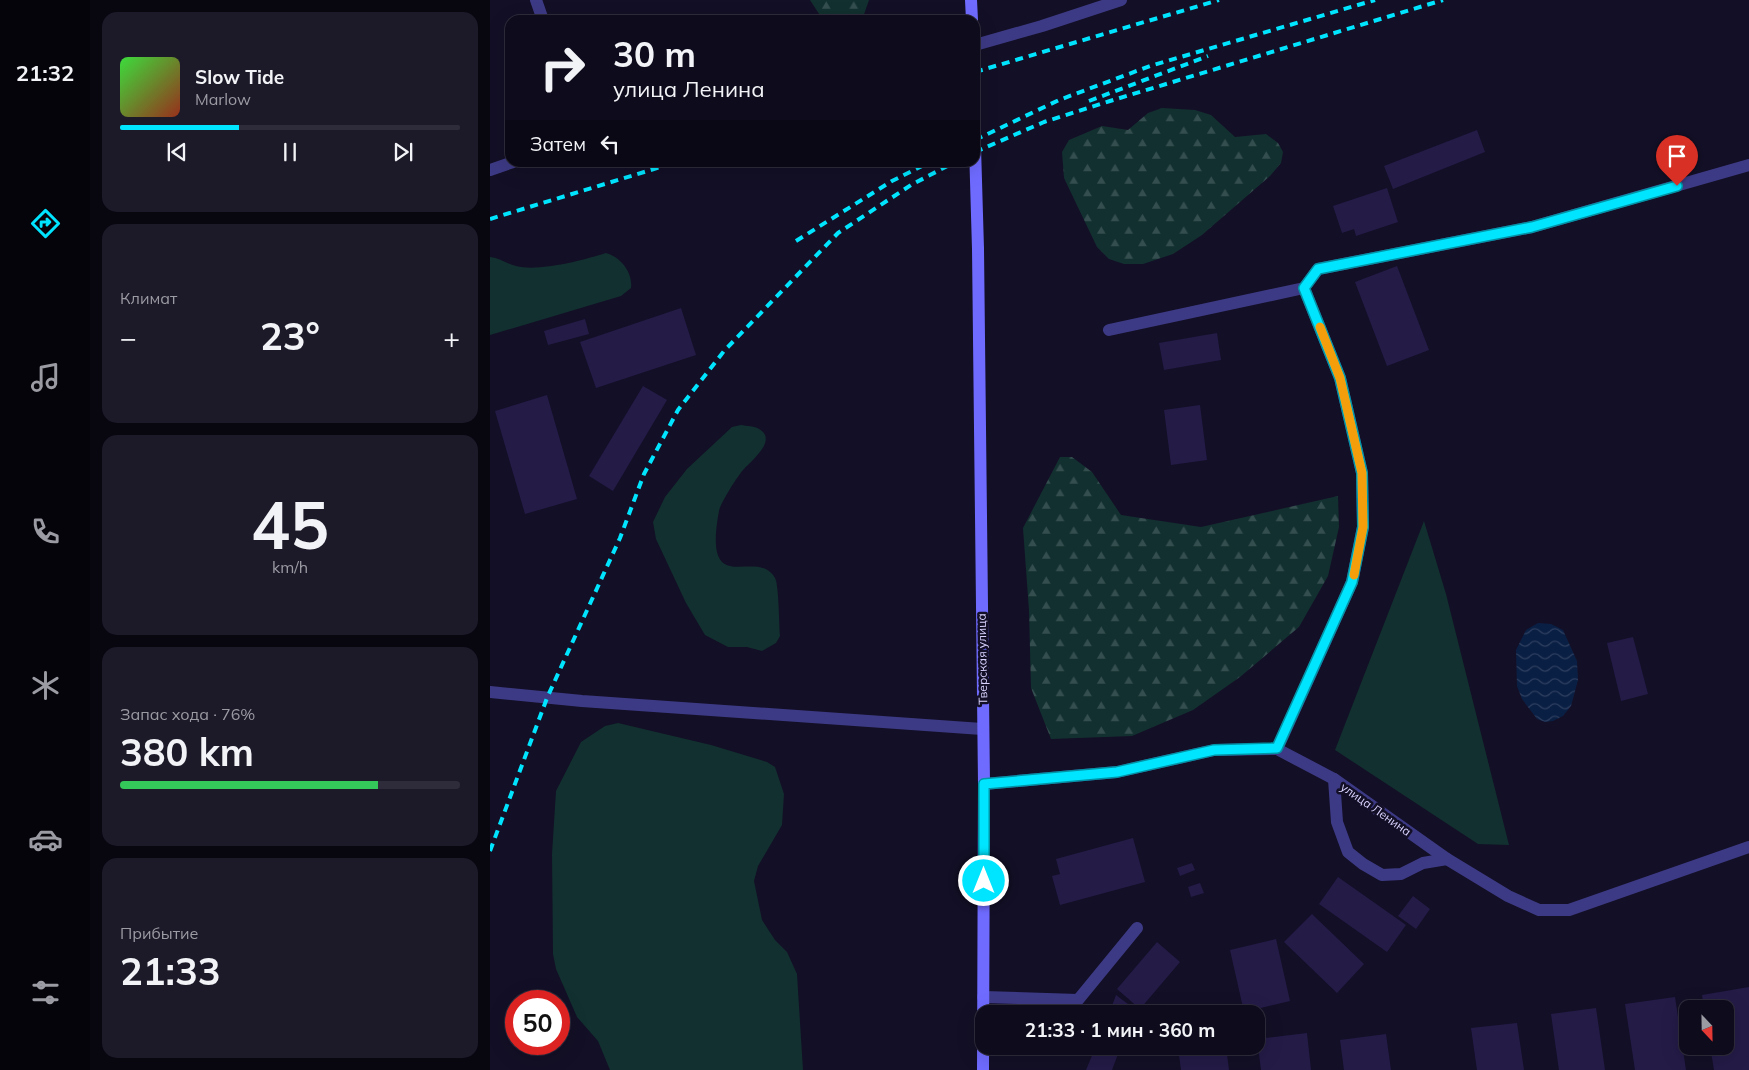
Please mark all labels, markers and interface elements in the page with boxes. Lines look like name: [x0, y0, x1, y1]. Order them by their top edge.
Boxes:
text: 30 m: [613, 32, 696, 76]
icon: right: [530, 35, 595, 100]
text: 21:32: [16, 59, 74, 87]
text: Slow Tide: [195, 65, 284, 89]
text: улица Ленина: [613, 75, 765, 103]
text: Marlow: [195, 89, 251, 109]
icon: left: [596, 130, 624, 158]
text: Затем: [530, 132, 586, 156]
pin: [1656, 135, 1698, 186]
icon: previous: [163, 138, 191, 166]
icon: pause: [276, 138, 304, 166]
icon: next: [389, 138, 417, 166]
icon: arrive: [1663, 142, 1691, 170]
icon: directions: [28, 206, 63, 241]
text: Климат: [120, 288, 177, 308]
text: 23°: [260, 312, 320, 360]
text: −: [120, 320, 137, 355]
text: +: [443, 320, 460, 355]
icon: music: [28, 360, 63, 395]
text: 45: [251, 484, 329, 565]
icon: phone: [28, 514, 63, 549]
text: km/h: [272, 557, 308, 577]
street label: Тверская улица: [974, 613, 990, 705]
icon: climate: [28, 668, 63, 703]
text: Запас хода · 76%: [120, 704, 255, 724]
text: 380 km: [120, 728, 254, 776]
street label: улица Ленина: [1338, 779, 1414, 839]
icon: car: [28, 822, 63, 857]
position arrow: [957, 854, 1009, 906]
text: Прибытие: [120, 923, 198, 943]
text: 21:33: [120, 947, 221, 995]
icon: filters: [28, 975, 63, 1010]
speed limit sign: 50: [505, 990, 570, 1055]
north arrow: [1679, 1000, 1734, 1055]
map controls: [1679, 1000, 1734, 1055]
text: 21:33 · 1 мин · 360 m: [1025, 1018, 1215, 1042]

